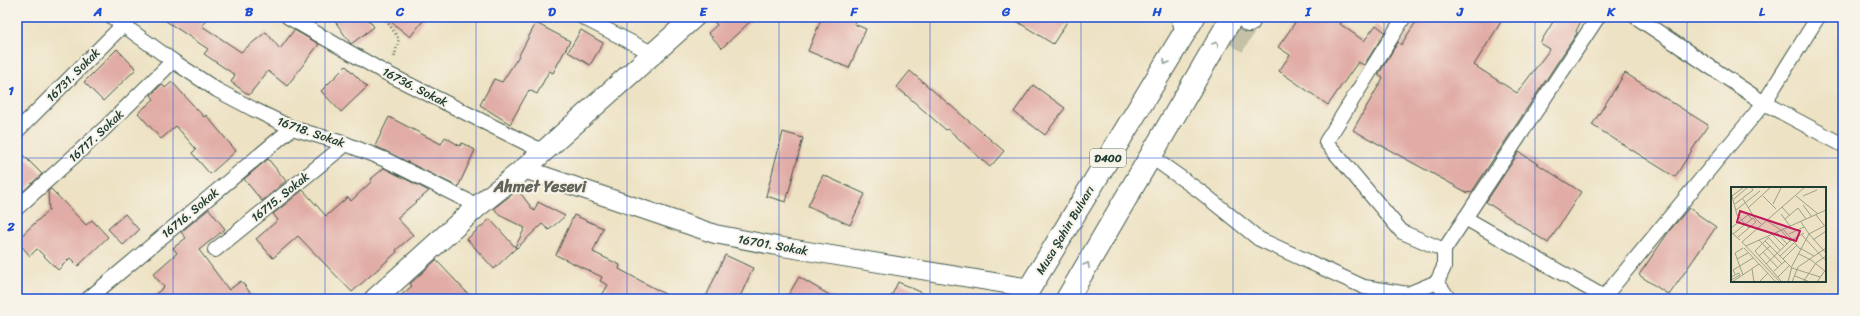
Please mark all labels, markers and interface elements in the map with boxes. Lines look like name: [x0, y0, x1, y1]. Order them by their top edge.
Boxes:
text: A: [93, 0, 102, 23]
text: B: [245, 0, 254, 23]
text: C: [395, 0, 405, 23]
text: D: [548, 0, 556, 23]
text: E: [699, 0, 708, 23]
text: F: [849, 0, 858, 23]
text: G: [1001, 0, 1011, 23]
text: H: [1151, 0, 1162, 23]
text: I: [1304, 0, 1312, 23]
text: J: [1456, 0, 1464, 23]
text: K: [1606, 0, 1616, 23]
text: L: [1759, 0, 1766, 23]
one-way arrow: [1211, 41, 1218, 48]
street label: 16731. Sokak: [41, 42, 106, 107]
one-way arrow: [1164, 58, 1171, 65]
street label: 16736. Sokak: [378, 61, 452, 113]
text: 1: [8, 79, 14, 102]
street label: 16717. Sokak: [63, 104, 130, 168]
street label: 16718. Sokak: [274, 110, 348, 154]
road number: D400: [1090, 149, 1126, 167]
street label: 16715. Sokak: [246, 166, 315, 228]
district label: Ahmet Yesevi: [493, 172, 588, 201]
street label: Musa Şahin Bulvarı: [1030, 181, 1100, 279]
street label: 16716. Sokak: [156, 182, 224, 244]
inset map: [1731, 187, 1826, 282]
text: 2: [6, 215, 15, 238]
street label: 16701. Sokak: [736, 228, 810, 262]
one-way arrow: [1082, 262, 1089, 269]

